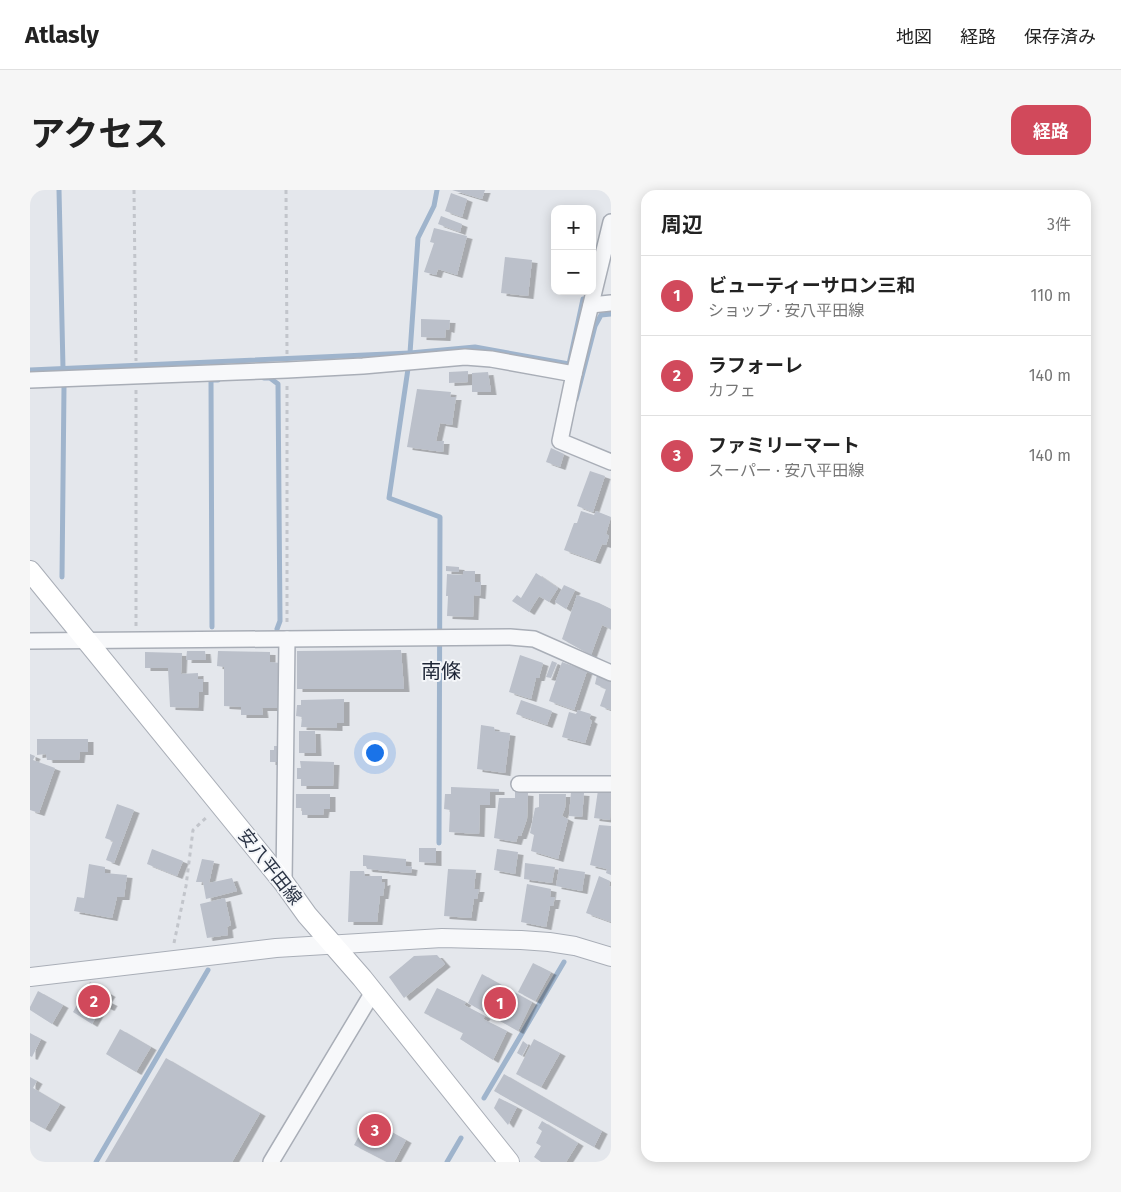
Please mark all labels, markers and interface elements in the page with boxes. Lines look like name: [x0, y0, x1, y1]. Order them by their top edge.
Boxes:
text: Atlasly: [25, 21, 99, 49]
text: 地図: [896, 26, 932, 48]
text: 経路: [960, 26, 996, 48]
text: 保存済み: [1024, 26, 1096, 48]
button: 経路: [1011, 105, 1091, 155]
text: アクセス: [30, 113, 168, 155]
map controls: [551, 205, 596, 295]
button: +: [551, 205, 596, 250]
text: 周辺: [661, 212, 703, 238]
text: 3件: [1047, 215, 1071, 234]
button: −: [551, 250, 596, 295]
text: ビューティーサロン三和: [708, 274, 915, 297]
text: 1: [673, 286, 681, 305]
text: 110 m: [1030, 286, 1071, 305]
text: ショップ · 安八平田線: [708, 301, 864, 320]
text: ラフォーレ: [708, 354, 803, 377]
text: 2: [673, 366, 681, 385]
text: 140 m: [1029, 366, 1071, 385]
text: カフェ: [708, 381, 756, 400]
text: ファミリーマート: [708, 434, 860, 457]
text: 3: [673, 446, 681, 465]
text: 140 m: [1029, 446, 1071, 465]
text: スーパー · 安八平田線: [708, 461, 864, 480]
district label: 南條: [421, 659, 461, 683]
your location: [362, 740, 388, 766]
street label: 安八平田線: [234, 825, 306, 909]
pin: 2: [78, 982, 110, 1020]
pin: 1: [484, 984, 516, 1022]
pin: 3: [359, 1111, 391, 1149]

